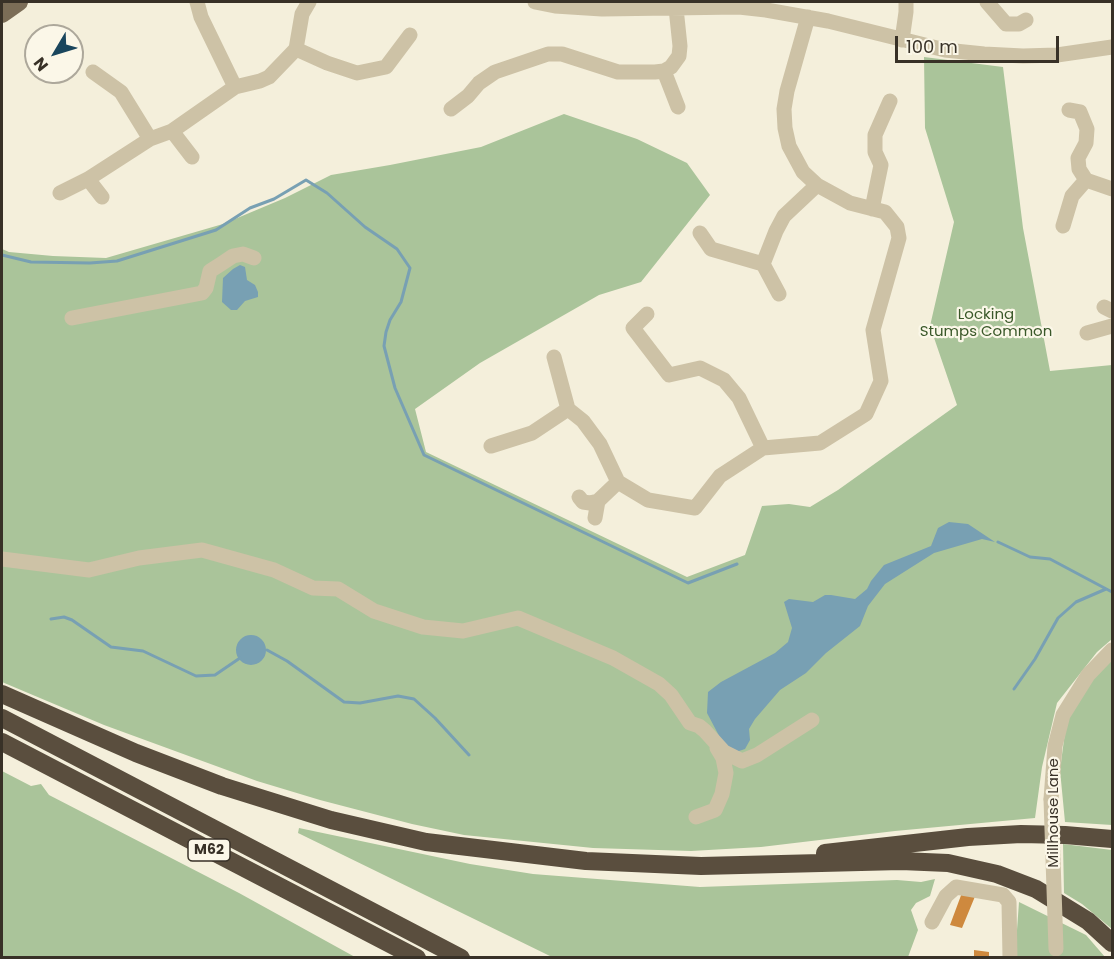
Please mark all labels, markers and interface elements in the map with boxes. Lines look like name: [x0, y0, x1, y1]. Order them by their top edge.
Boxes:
north arrow: [24, 24, 84, 84]
scale bar: [898, 24, 1062, 62]
text: 100 m: [906, 34, 958, 59]
text: N: [28, 52, 54, 76]
park label: Locking Stumps Common: [920, 306, 1052, 341]
street label: Millhouse Lane: [1045, 758, 1063, 868]
road number: M62: [188, 839, 230, 861]

